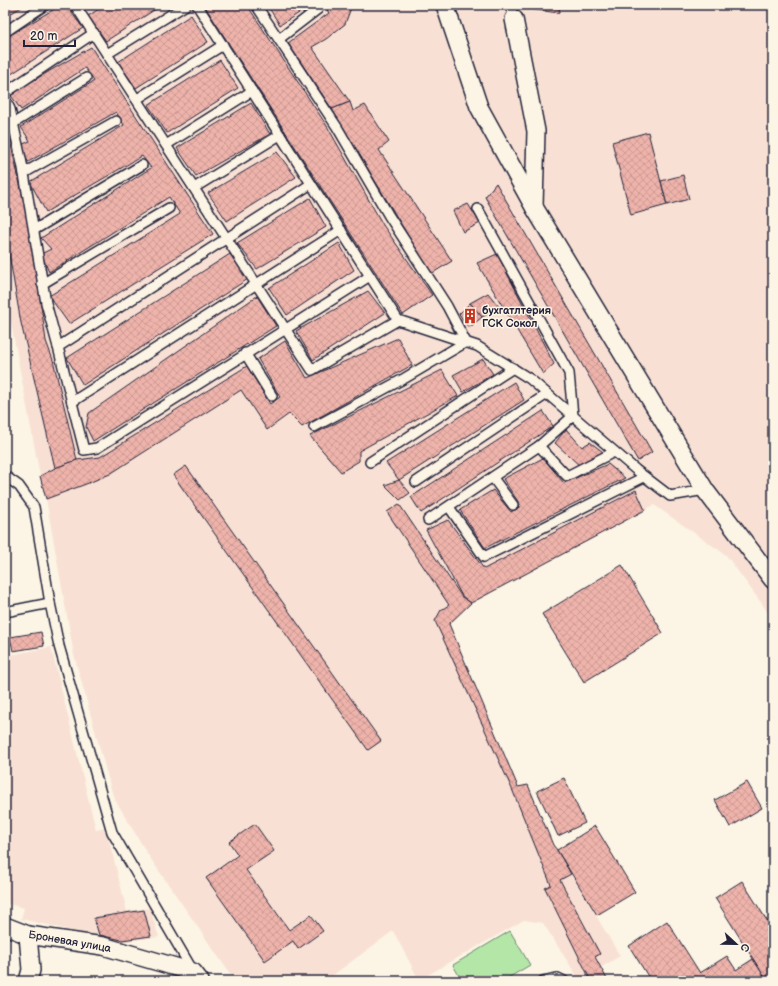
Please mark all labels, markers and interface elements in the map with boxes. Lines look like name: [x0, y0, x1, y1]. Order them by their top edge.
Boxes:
scale bar: [24, 22, 75, 48]
text: 20 m: [30, 29, 57, 44]
place label: бухгатлтерия ГСК Сокол: [482, 304, 551, 330]
building icon: бухгатлтерия ГСК Сокол: [461, 307, 479, 325]
north arrow: [716, 924, 756, 964]
street label: Броневая улица: [28, 928, 113, 955]
text: С: [737, 942, 752, 954]

